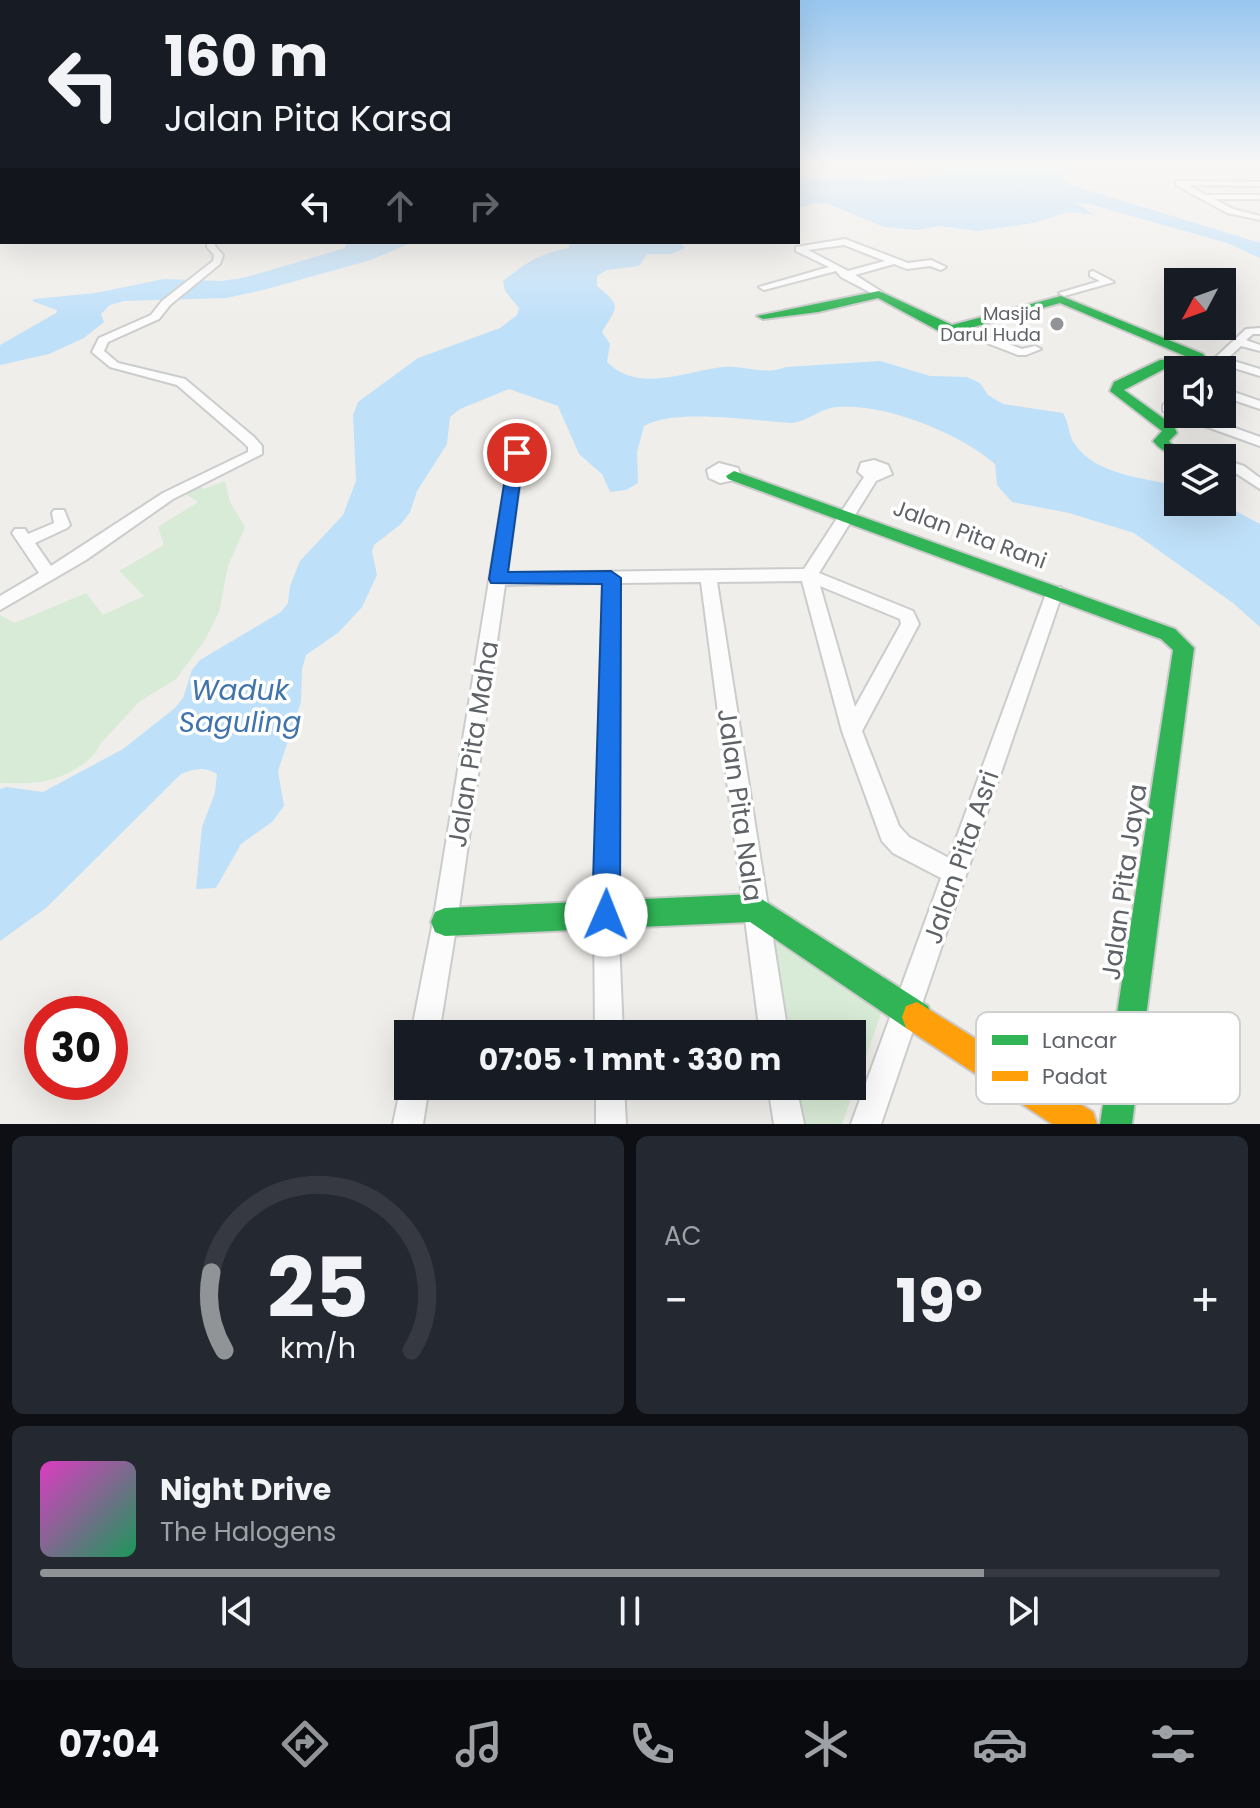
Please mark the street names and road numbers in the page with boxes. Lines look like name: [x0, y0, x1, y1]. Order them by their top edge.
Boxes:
street label: Jalan Pita Rani: [889, 492, 1051, 577]
street label: Jalan Pita Maha: [439, 638, 507, 850]
street label: Jalan Pita Nala: [709, 706, 771, 904]
street label: Jalan Pita Asri: [914, 765, 1008, 949]
street label: Jalan Pita Jaya: [1092, 781, 1156, 983]

